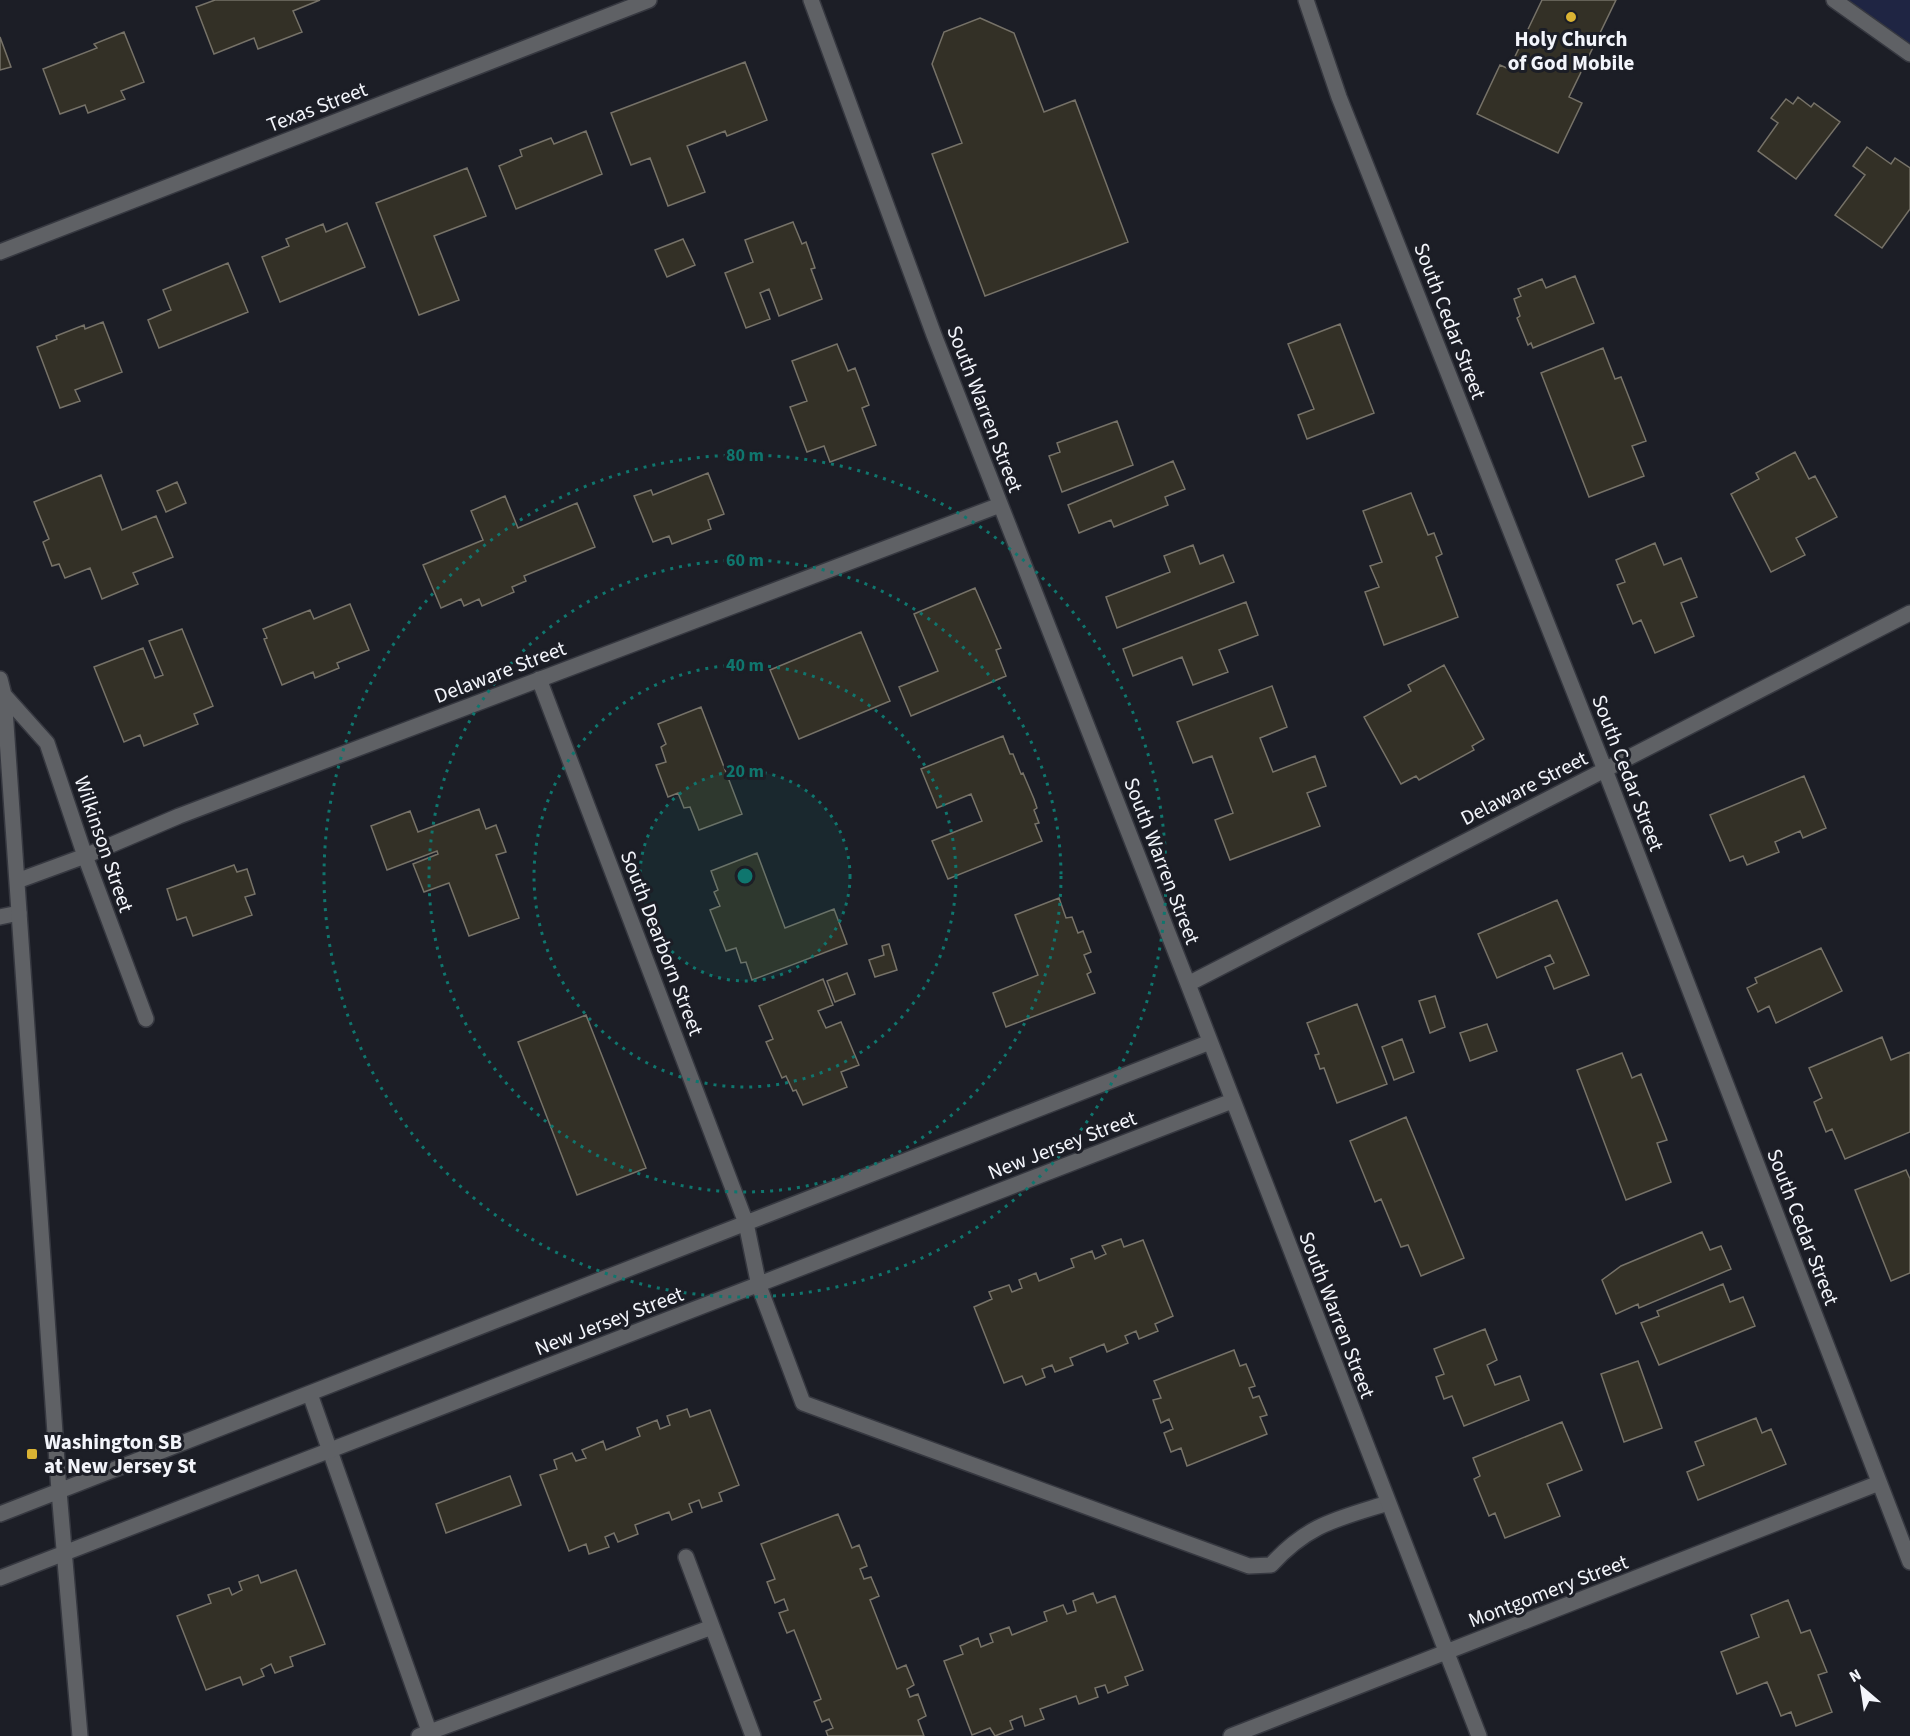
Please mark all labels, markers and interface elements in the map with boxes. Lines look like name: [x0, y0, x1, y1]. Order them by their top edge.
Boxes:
marker: Holy Church of God Mobile: [1564, 10, 1578, 24]
place label: Holy Church of God Mobile: [1508, 24, 1634, 78]
street label: Texas Street: [262, 74, 372, 140]
street label: South Cedar Street: [1406, 238, 1494, 404]
street label: South Warren Street: [939, 321, 1031, 497]
text: 80 m: [726, 443, 764, 468]
text: 60 m: [726, 548, 764, 573]
street label: Delaware Street: [430, 633, 570, 711]
text: 40 m: [726, 653, 764, 678]
street label: South Cedar Street: [1584, 690, 1672, 856]
street label: Delaware Street: [1455, 743, 1593, 833]
text: 20 m: [726, 759, 764, 784]
street label: Wilkinson Street: [67, 772, 141, 916]
street label: South Warren Street: [1116, 773, 1208, 949]
street label: South Dearborn Street: [613, 846, 711, 1040]
centre of rings: [735, 866, 755, 886]
street label: New Jersey Street: [983, 1103, 1141, 1187]
street label: South Cedar Street: [1759, 1144, 1847, 1310]
street label: South Warren Street: [1291, 1227, 1383, 1403]
street label: New Jersey Street: [530, 1279, 688, 1363]
place label: Washington SB at New Jersey St: [44, 1427, 196, 1481]
marker: Washington SB at New Jersey St: [25, 1447, 39, 1461]
street label: Montgomery Street: [1464, 1547, 1632, 1635]
north arrow: [1832, 1658, 1892, 1718]
text: N: [1845, 1664, 1865, 1688]

